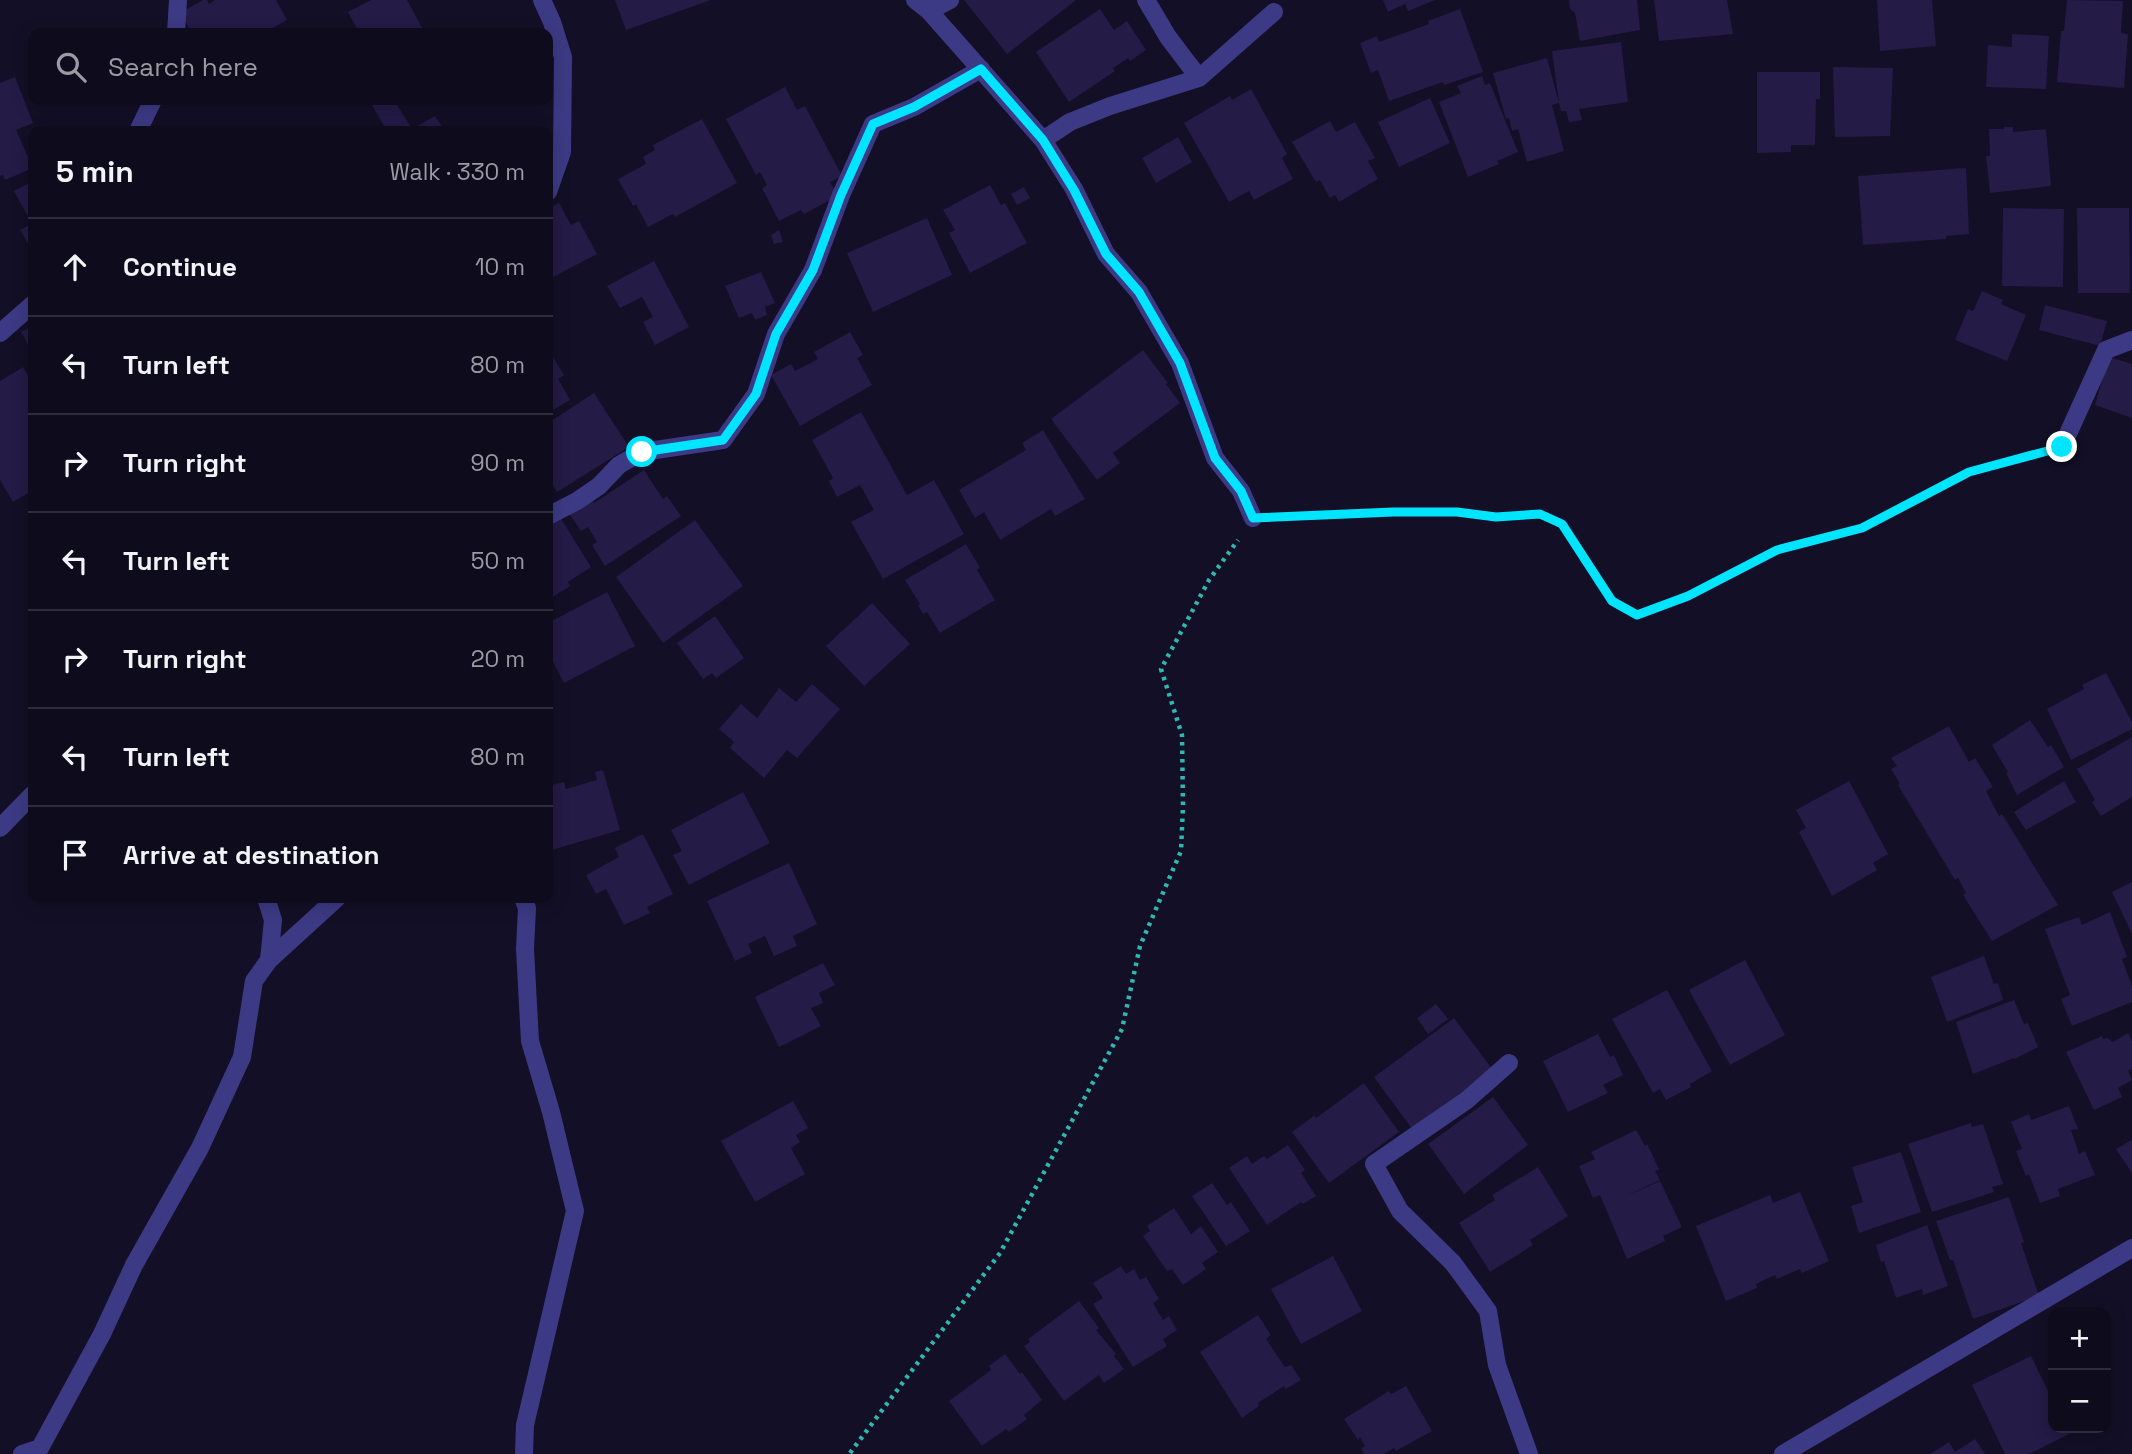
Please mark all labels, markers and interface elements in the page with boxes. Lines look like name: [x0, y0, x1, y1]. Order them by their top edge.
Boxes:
search box: [28, 28, 553, 105]
icon: search: [52, 48, 90, 86]
text: Search here: [108, 50, 258, 84]
text: 5 min: [56, 152, 134, 191]
text: Walk · 330 m: [390, 157, 525, 187]
icon: ahead: [56, 248, 94, 286]
text: Continue: [123, 250, 237, 284]
text: 10 m: [475, 252, 525, 282]
icon: left: [56, 346, 94, 384]
text: Turn left: [123, 348, 230, 382]
text: 80 m: [470, 350, 525, 380]
route end: [2046, 431, 2077, 462]
route start: [626, 436, 657, 467]
icon: right: [56, 444, 94, 482]
text: Turn right: [123, 446, 247, 480]
text: 90 m: [470, 448, 525, 478]
icon: left: [56, 542, 94, 580]
text: Turn left: [123, 544, 230, 578]
text: 50 m: [471, 546, 525, 576]
icon: right: [56, 640, 94, 678]
text: Turn right: [123, 642, 247, 676]
text: 20 m: [471, 644, 525, 674]
icon: left: [56, 738, 94, 776]
text: Turn left: [123, 740, 230, 774]
text: 80 m: [470, 742, 525, 772]
icon: arrive: [56, 836, 94, 874]
text: Arrive at destination: [123, 838, 380, 872]
map controls: [2048, 1307, 2111, 1433]
button: +: [2048, 1307, 2111, 1370]
button: −: [2048, 1370, 2111, 1433]

